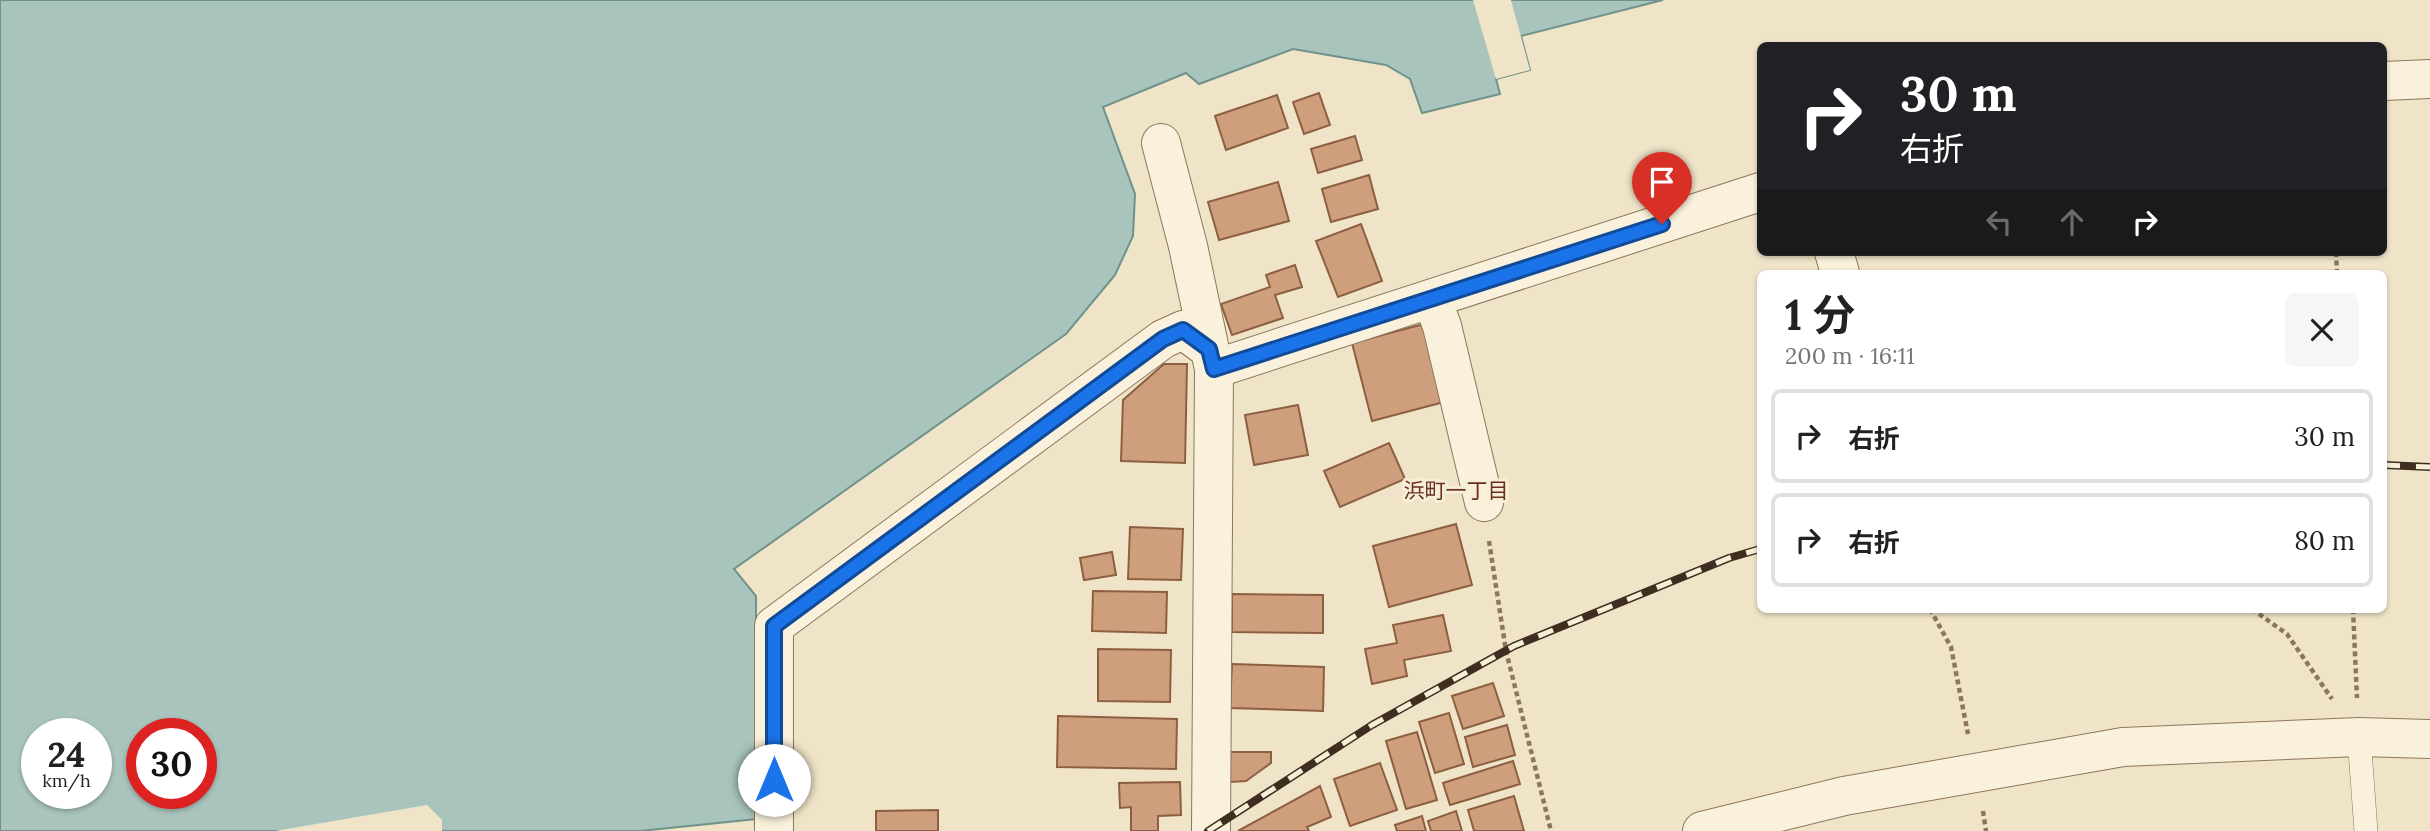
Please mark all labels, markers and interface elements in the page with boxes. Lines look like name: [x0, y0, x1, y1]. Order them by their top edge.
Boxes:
text: 30 m: [1900, 62, 2017, 124]
icon: right: [1785, 70, 1876, 161]
text: 右折: [1900, 128, 1964, 169]
pin: [1632, 152, 1692, 224]
icon: arrive: [1643, 163, 1681, 201]
icon: left: [1980, 203, 2018, 241]
icon: ahead: [2053, 203, 2091, 241]
icon: right: [2126, 203, 2164, 241]
text: 1 分: [1785, 288, 1855, 342]
button: close: [2285, 293, 2359, 367]
text: 200 m · 16:11: [1785, 341, 1915, 370]
icon: right: [1789, 417, 1827, 455]
text: 30 m: [2294, 420, 2355, 453]
text: 右折: [1848, 422, 1900, 455]
district label: 浜町一丁目: [1404, 477, 1509, 504]
icon: right: [1789, 521, 1827, 559]
text: 80 m: [2294, 524, 2355, 557]
text: 右折: [1848, 526, 1900, 559]
speed limit sign: 30: [126, 718, 217, 809]
text: 24: [48, 732, 85, 777]
position arrow: [737, 743, 811, 817]
text: km/h: [42, 769, 91, 792]

